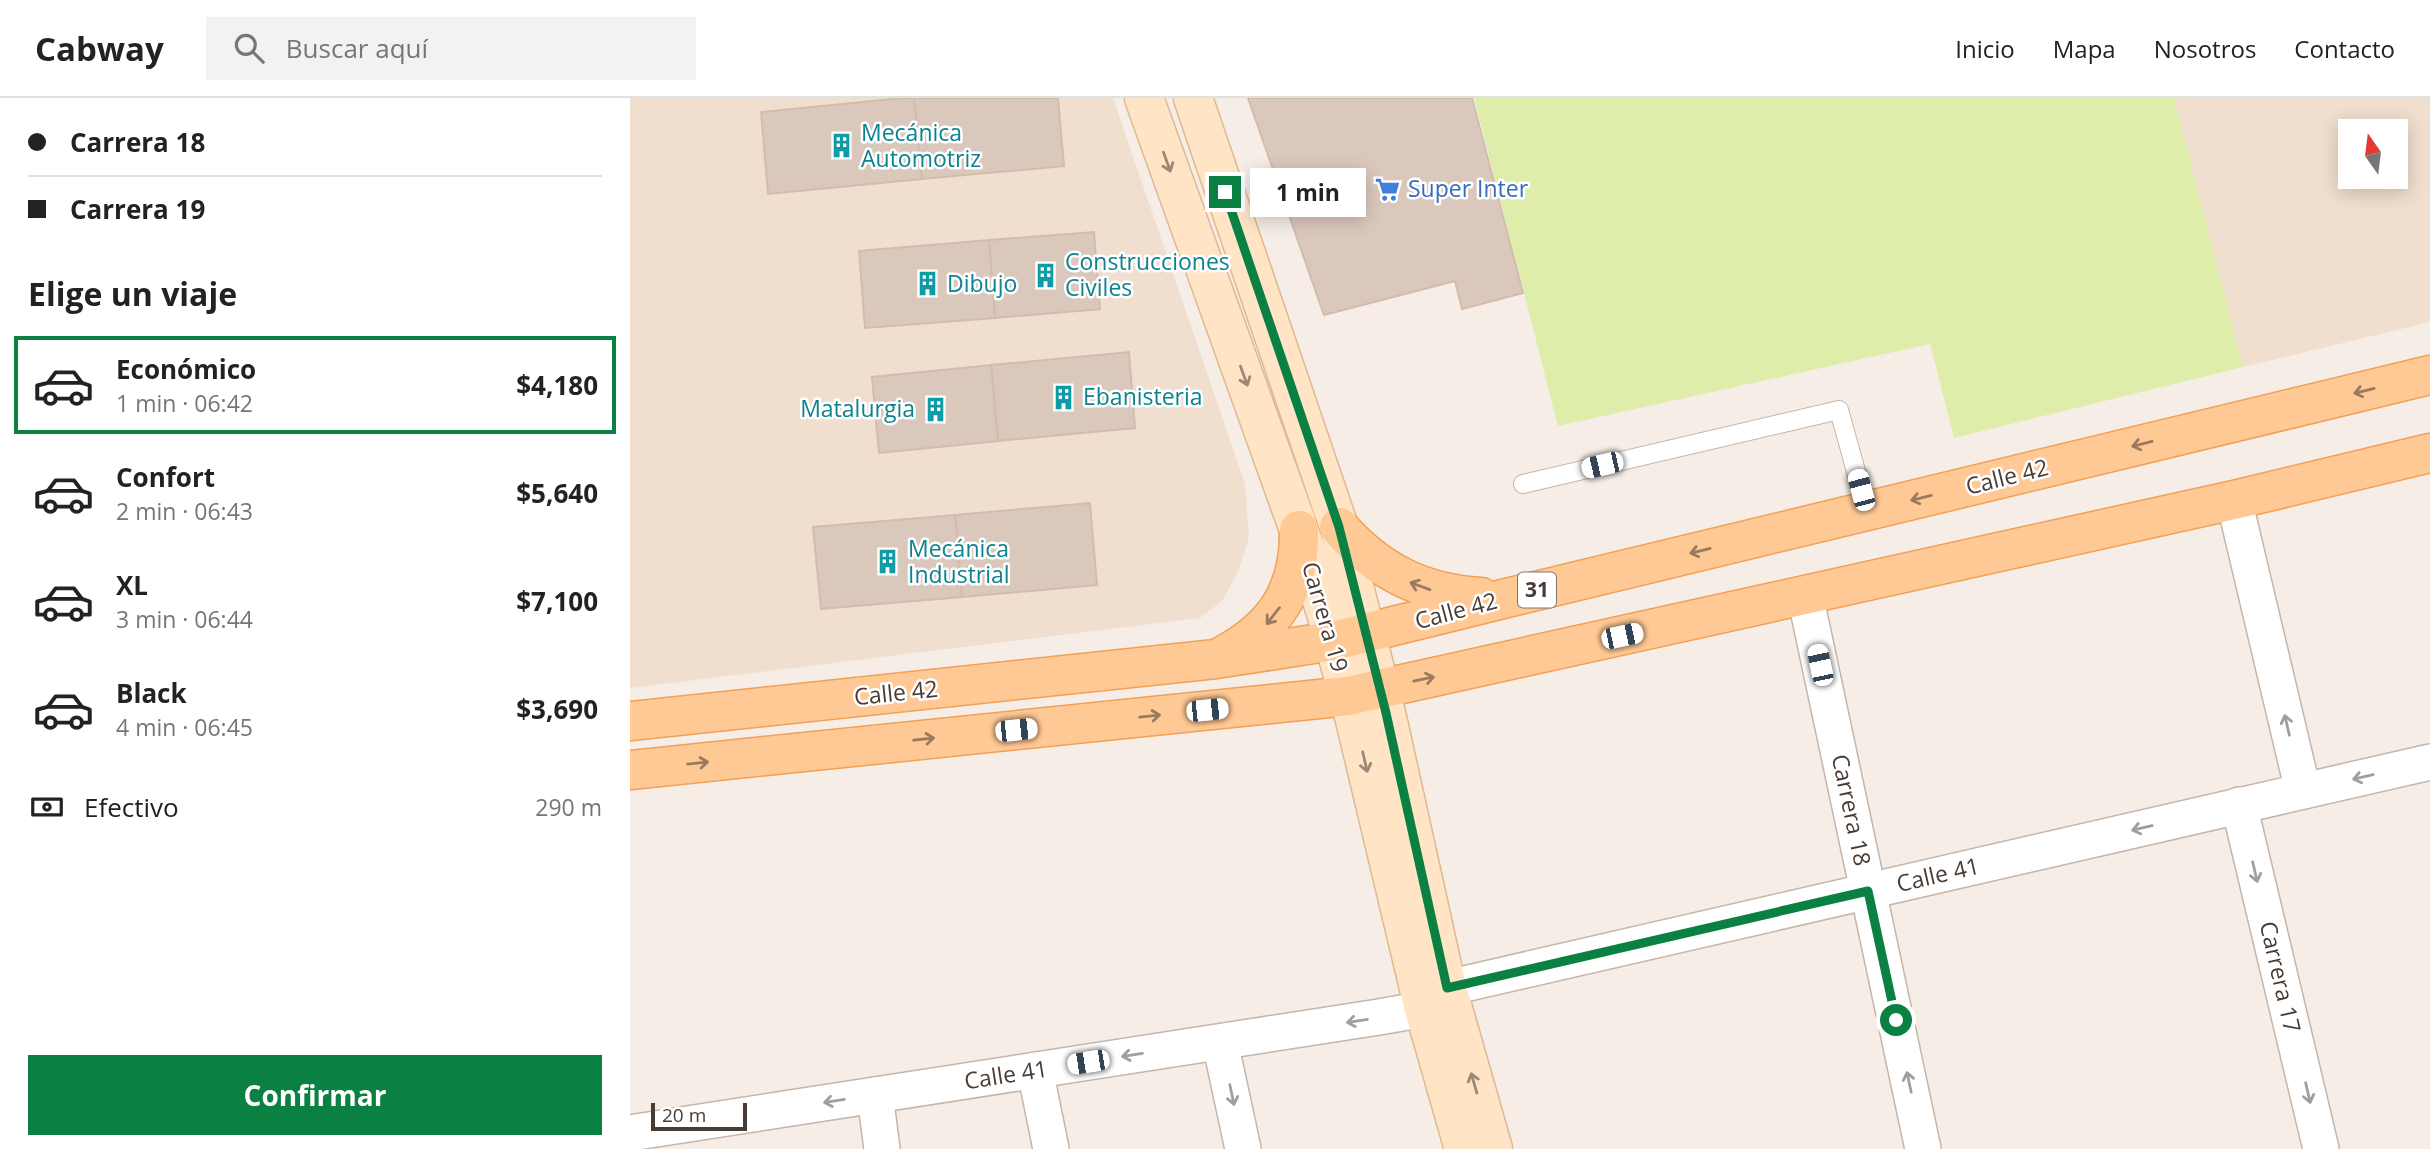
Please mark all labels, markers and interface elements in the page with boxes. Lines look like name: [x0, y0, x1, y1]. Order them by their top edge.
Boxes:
search box: [206, 17, 696, 80]
text: Cabway: [35, 26, 164, 71]
icon: search: [230, 29, 268, 67]
text: Buscar aquí: [286, 30, 428, 66]
text: Inicio: [1955, 32, 2015, 65]
text: Mapa: [2053, 32, 2116, 65]
text: Nosotros: [2154, 32, 2256, 65]
text: Contacto: [2294, 32, 2395, 65]
place label: Mecánica Automotriz: [861, 116, 981, 174]
north arrow: [2338, 119, 2408, 189]
map controls: [2338, 119, 2408, 189]
text: Carrera 18: [70, 124, 205, 160]
building icon: Mecánica Automotriz: [827, 132, 855, 160]
one-way arrow: [1162, 151, 1174, 173]
callout: 1 min: [1250, 168, 1365, 217]
place label: Super Inter: [1408, 172, 1529, 204]
supermarket icon: Super Inter: [1374, 175, 1402, 203]
route end: [1209, 176, 1241, 208]
text: 1 min: [1276, 176, 1340, 208]
text: Carrera 19: [70, 191, 205, 227]
place label: Construcciones Civiles: [1065, 245, 1230, 303]
building icon: Construcciones Civiles: [1031, 261, 1059, 289]
place label: Dibujo: [947, 267, 1017, 299]
building icon: Dibujo: [913, 270, 941, 298]
text: Elige un viaje: [28, 272, 237, 315]
text: Económico: [116, 351, 256, 387]
icon: car: [32, 354, 95, 417]
one-way arrow: [1239, 365, 1251, 387]
text: $4,180: [516, 367, 598, 403]
place label: Ebanisteria: [1083, 380, 1203, 412]
building icon: Ebanisteria: [1049, 383, 1077, 411]
one-way arrow: [2353, 385, 2376, 398]
text: 1 min · 06:42: [116, 387, 253, 419]
place label: Matalurgia: [800, 392, 915, 424]
building icon: Matalurgia: [921, 395, 949, 423]
one-way arrow: [2132, 439, 2154, 452]
car: [1580, 450, 1625, 480]
street label: Calle 42: [1962, 450, 2051, 502]
text: Confort: [116, 459, 215, 495]
icon: car: [32, 462, 95, 525]
car: [1846, 467, 1877, 513]
text: $5,640: [516, 475, 598, 511]
one-way arrow: [1910, 492, 1933, 505]
text: 2 min · 06:43: [116, 495, 253, 527]
place label: Mecánica Industrial: [908, 532, 1010, 590]
one-way arrow: [1689, 545, 1712, 558]
building icon: Mecánica Industrial: [874, 548, 902, 576]
street label: Carrera 19: [1295, 558, 1357, 676]
text: XL: [116, 567, 148, 603]
icon: car: [32, 570, 95, 633]
road number: 31: [1518, 573, 1556, 608]
one-way arrow: [1410, 579, 1432, 591]
text: $7,100: [516, 583, 598, 619]
street label: Calle 42: [1411, 584, 1500, 636]
text: 3 min · 06:44: [116, 603, 253, 635]
one-way arrow: [1265, 607, 1280, 625]
car: [1600, 621, 1645, 651]
car: [1806, 642, 1835, 688]
street label: Calle 42: [852, 672, 939, 712]
one-way arrow: [1412, 672, 1435, 686]
text: Black: [116, 675, 187, 711]
icon: car: [32, 678, 95, 741]
text: $3,690: [516, 691, 598, 727]
car: [1186, 697, 1229, 723]
one-way arrow: [1139, 709, 1161, 722]
text: 4 min · 06:45: [116, 711, 253, 743]
one-way arrow: [2280, 714, 2293, 737]
car: [995, 717, 1038, 743]
one-way arrow: [912, 733, 935, 746]
one-way arrow: [1358, 750, 1372, 773]
street label: Carrera 18: [1825, 751, 1879, 869]
one-way arrow: [686, 756, 709, 769]
one-way arrow: [2353, 771, 2375, 784]
icon: cash: [28, 788, 66, 826]
text: Efectivo: [84, 789, 179, 825]
text: 290 m: [535, 791, 602, 823]
one-way arrow: [2131, 822, 2154, 835]
street label: Calle 41: [1893, 849, 1982, 899]
one-way arrow: [2249, 860, 2262, 883]
street label: Carrera 17: [2253, 918, 2309, 1036]
route start: [1880, 1004, 1912, 1036]
one-way arrow: [1346, 1015, 1368, 1028]
car: [1066, 1048, 1111, 1076]
one-way arrow: [1121, 1049, 1144, 1062]
street label: Calle 41: [962, 1052, 1050, 1096]
button: Confirmar: [28, 1055, 602, 1135]
one-way arrow: [1901, 1071, 1915, 1094]
one-way arrow: [1467, 1073, 1480, 1095]
one-way arrow: [2302, 1081, 2315, 1104]
one-way arrow: [1225, 1083, 1239, 1106]
one-way arrow: [823, 1095, 846, 1108]
scale bar: [651, 1100, 747, 1132]
text: 20 m: [662, 1102, 706, 1128]

